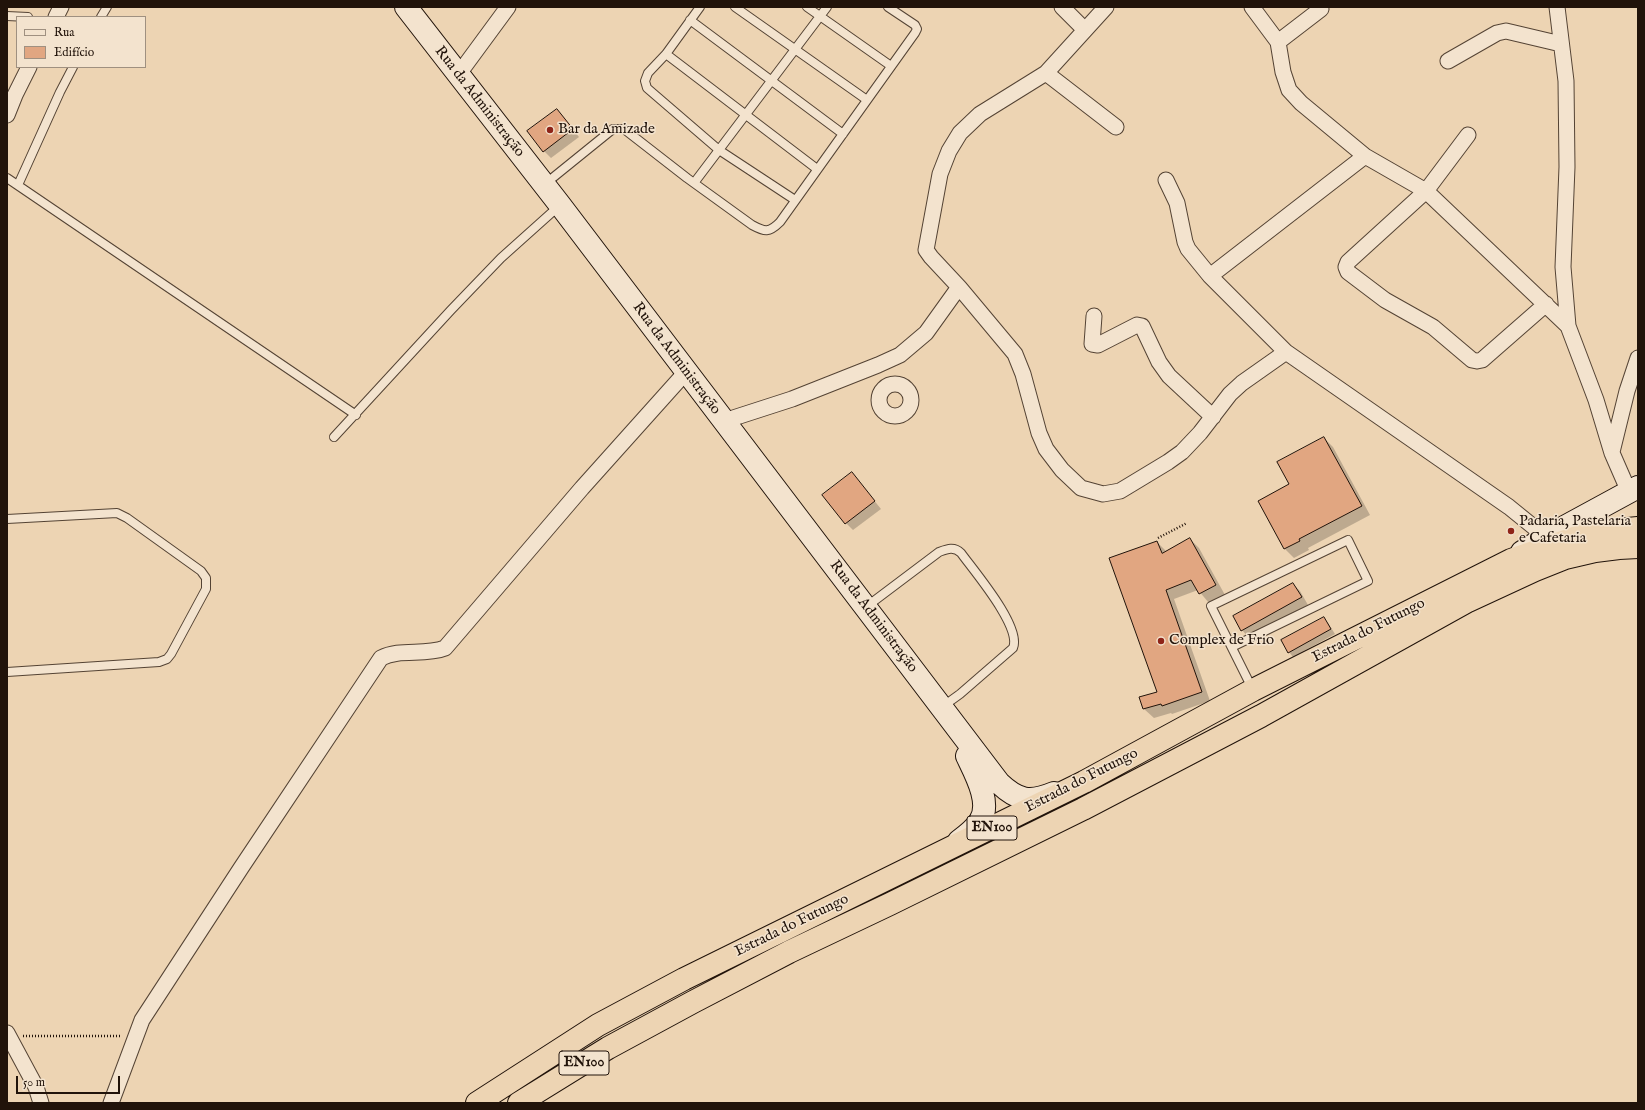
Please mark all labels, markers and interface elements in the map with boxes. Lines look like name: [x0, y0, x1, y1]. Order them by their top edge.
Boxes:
legend: [16, 16, 146, 68]
text: Rua: [54, 25, 74, 40]
street label: Rua da Administração: [430, 43, 528, 161]
text: Edifício: [54, 45, 94, 60]
place label: Bar da Amizade: [558, 121, 655, 139]
marker: Bar da Amizade: [545, 125, 555, 135]
street label: Rua da Administração: [628, 299, 724, 419]
place label: Padaria, Pastelaria e Cafetaria: [1519, 513, 1631, 548]
marker: Padaria, Pastelaria e Cafetaria: [1506, 526, 1516, 536]
street label: Rua da Administração: [825, 557, 921, 677]
street label: Estrada do Futungo: [1310, 595, 1428, 667]
place label: Complex de Frio: [1169, 632, 1274, 650]
marker: Complex de Frio: [1156, 636, 1166, 646]
street label: Estrada do Futungo: [1023, 745, 1141, 817]
road number: EN100: [967, 816, 1017, 840]
street label: Estrada do Futungo: [732, 891, 852, 961]
road number: EN100: [559, 1051, 609, 1075]
scale bar: [18, 1068, 122, 1094]
text: 50 m: [23, 1075, 45, 1090]

